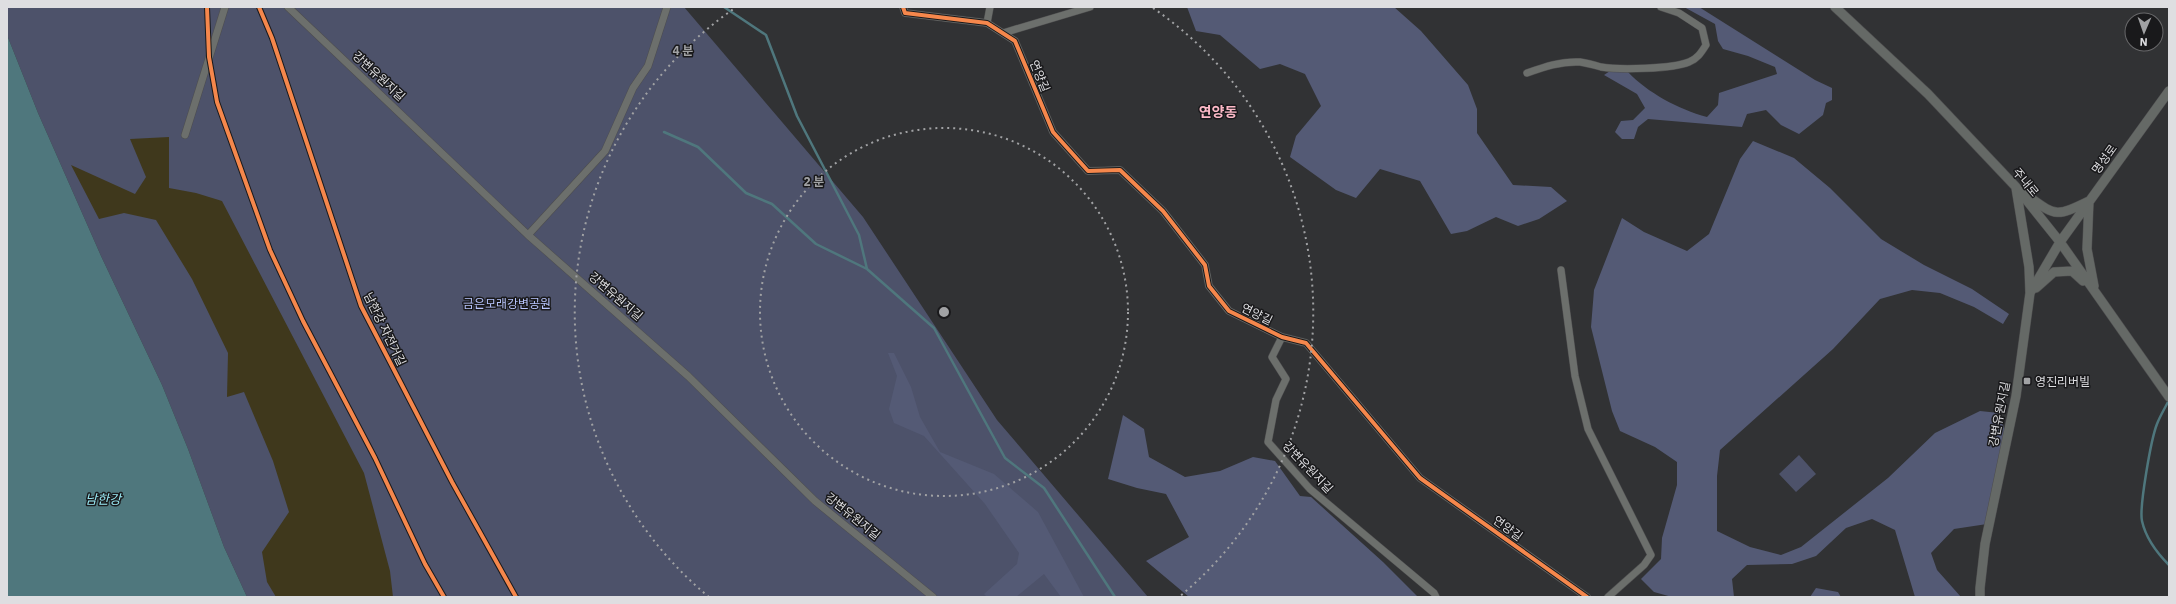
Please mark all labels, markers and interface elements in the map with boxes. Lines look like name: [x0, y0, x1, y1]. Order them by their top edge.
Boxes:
north arrow: [2124, 12, 2164, 52]
text: N: [2139, 35, 2148, 49]
text: 4 분: [672, 43, 694, 58]
street label: 강변유원지길: [350, 48, 408, 104]
street label: 연양길: [1027, 58, 1053, 94]
district label: 연양동: [1199, 103, 1237, 121]
street label: 명성로: [2088, 141, 2120, 177]
street label: 주내로: [2010, 164, 2042, 200]
text: 2 분: [803, 174, 825, 189]
street label: 강변유원지길: [586, 269, 646, 323]
street label: 남한강 자전거길: [361, 290, 409, 368]
park label: 금은모래강변공원: [463, 296, 551, 311]
street label: 연양길: [1239, 300, 1275, 328]
centre of rings: [937, 305, 951, 319]
place label: 영진리버빌: [2035, 374, 2090, 389]
marker: 영진리버빌: [2022, 376, 2032, 386]
street label: 강변유원지길: [1985, 380, 2013, 448]
street label: 강변유원지길: [1280, 438, 1336, 496]
street label: 강변유원지길: [823, 489, 883, 543]
water label: 남한강: [85, 491, 123, 508]
street label: 연양길: [1490, 512, 1526, 544]

